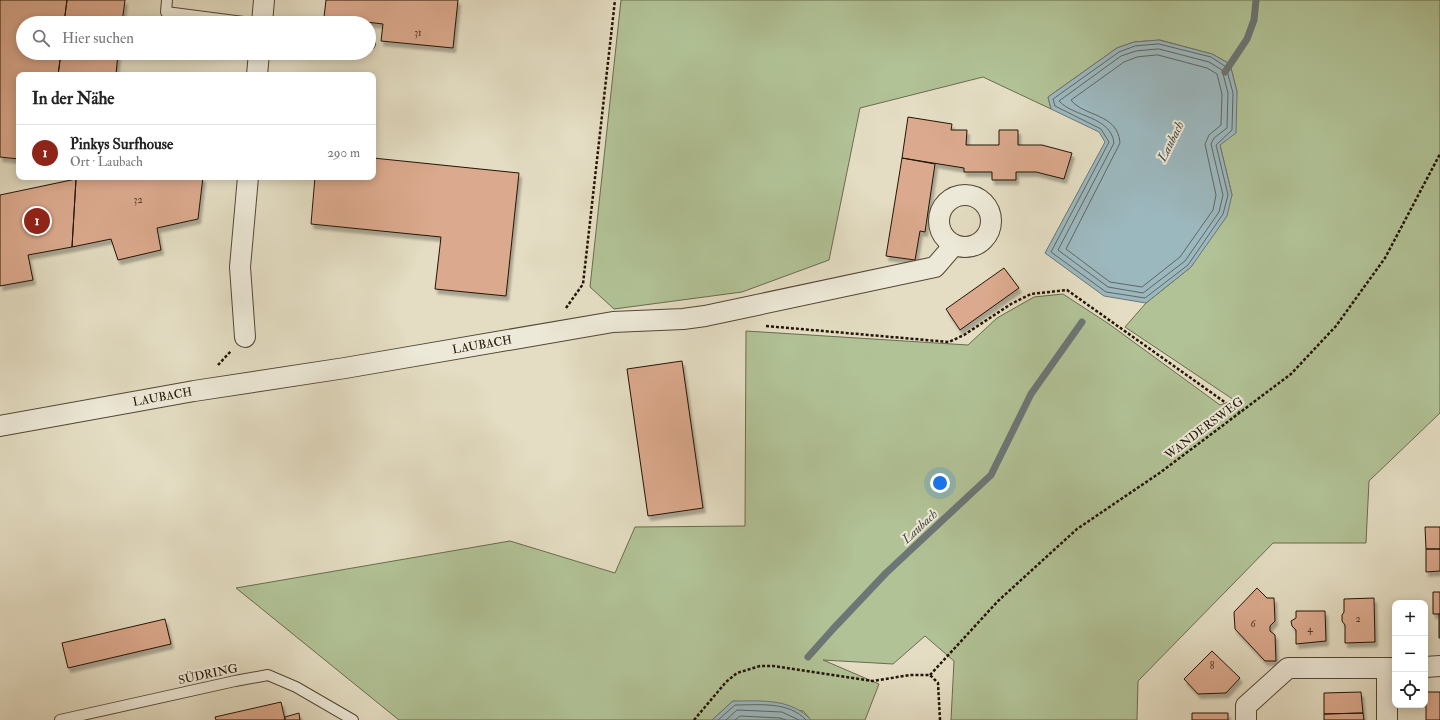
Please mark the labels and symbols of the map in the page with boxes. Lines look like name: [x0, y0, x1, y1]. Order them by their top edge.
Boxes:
house number: 31: [414, 27, 422, 39]
water label: Laubach: [1154, 118, 1188, 165]
house number: 32: [134, 194, 142, 206]
pin: 1: [24, 206, 50, 236]
street label: LAUBACH: [451, 332, 513, 357]
street label: LAUBACH: [131, 384, 194, 410]
street label: WANDERSWEG: [1161, 394, 1247, 463]
your location: [930, 473, 950, 493]
water label: Laubach: [898, 506, 941, 548]
house number: 2: [1355, 613, 1361, 625]
house number: 6: [1250, 618, 1256, 630]
house number: 4: [1307, 623, 1313, 635]
house number: 8: [1210, 660, 1215, 672]
street label: SÜDRING: [177, 661, 239, 688]

